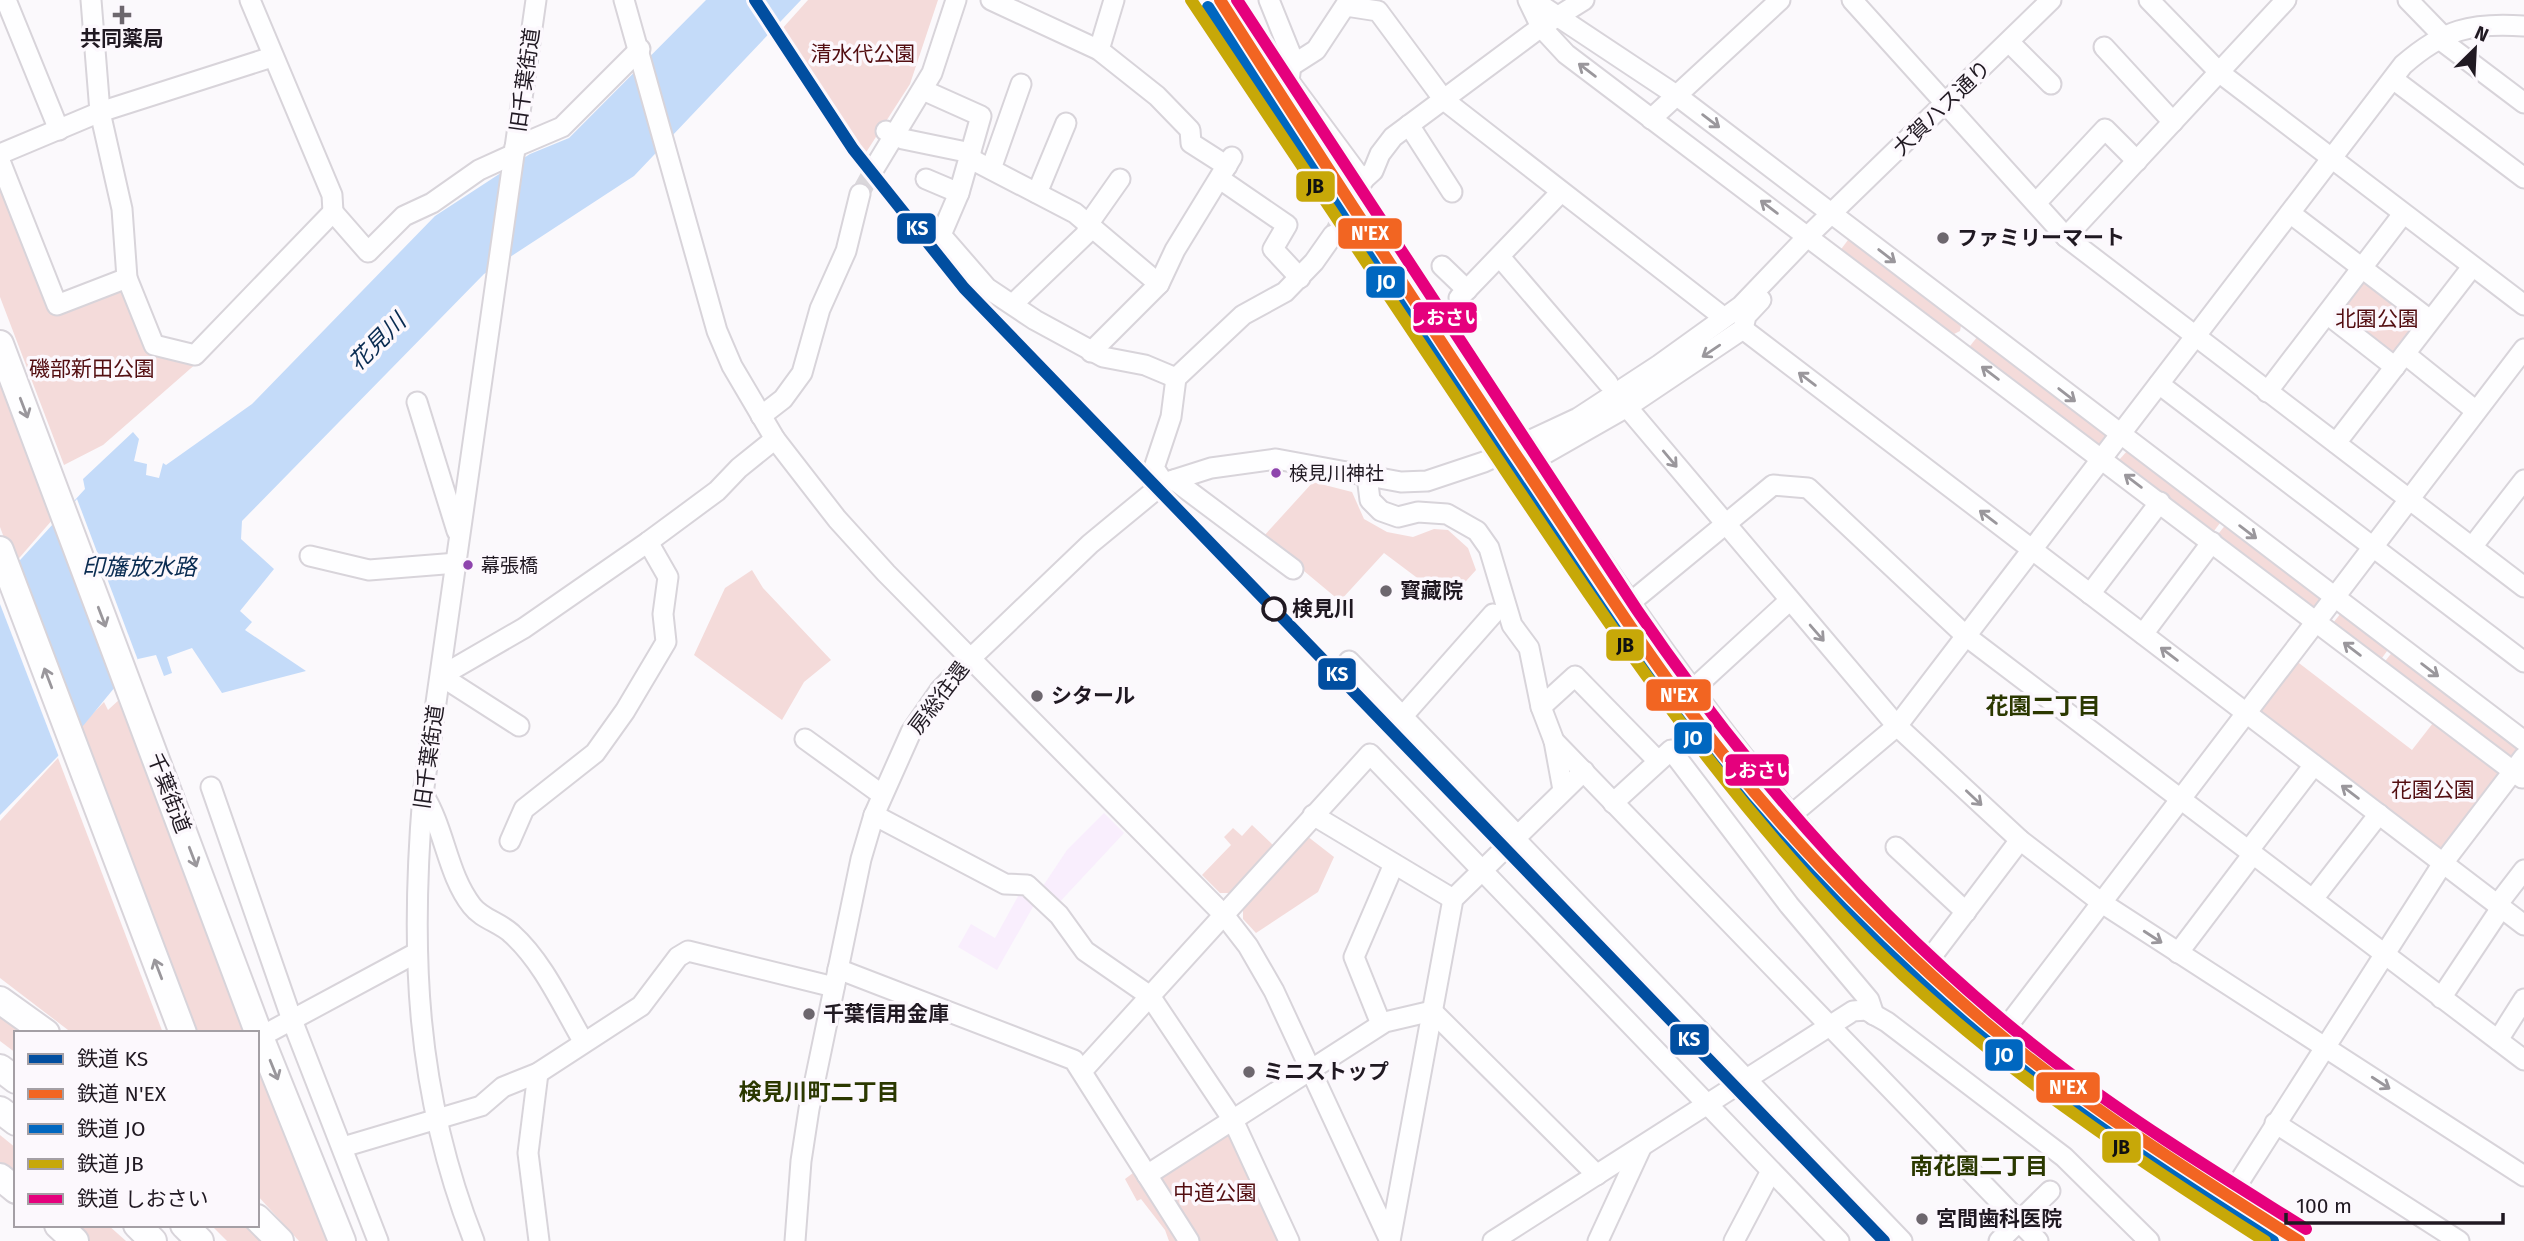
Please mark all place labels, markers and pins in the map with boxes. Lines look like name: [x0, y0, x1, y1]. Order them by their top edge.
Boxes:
marker: 共同薬局: [114, 7, 130, 23]
place label: 共同薬局: [80, 26, 164, 52]
place label: ファミリーマート: [1957, 225, 2125, 251]
marker: ファミリーマート: [1935, 230, 1951, 246]
place label: 検見川神社: [1289, 462, 1384, 485]
marker: 検見川神社: [1269, 466, 1283, 480]
place label: 幕張橋: [481, 554, 538, 577]
marker: 幕張橋: [461, 558, 475, 572]
place label: 寳藏院: [1400, 578, 1463, 604]
marker: 寳藏院: [1378, 583, 1394, 599]
place label: 検見川: [1292, 596, 1355, 622]
marker: 検見川: [1262, 597, 1286, 621]
place label: シタール: [1051, 683, 1135, 709]
marker: シタール: [1029, 688, 1045, 704]
place label: 千葉信用金庫: [823, 1001, 949, 1027]
marker: 千葉信用金庫: [801, 1006, 817, 1022]
place label: ミニストップ: [1263, 1059, 1389, 1085]
marker: ミニストップ: [1241, 1064, 1257, 1080]
place label: 宮間歯科医院: [1936, 1206, 2062, 1232]
marker: 宮間歯科医院: [1914, 1211, 1930, 1227]

